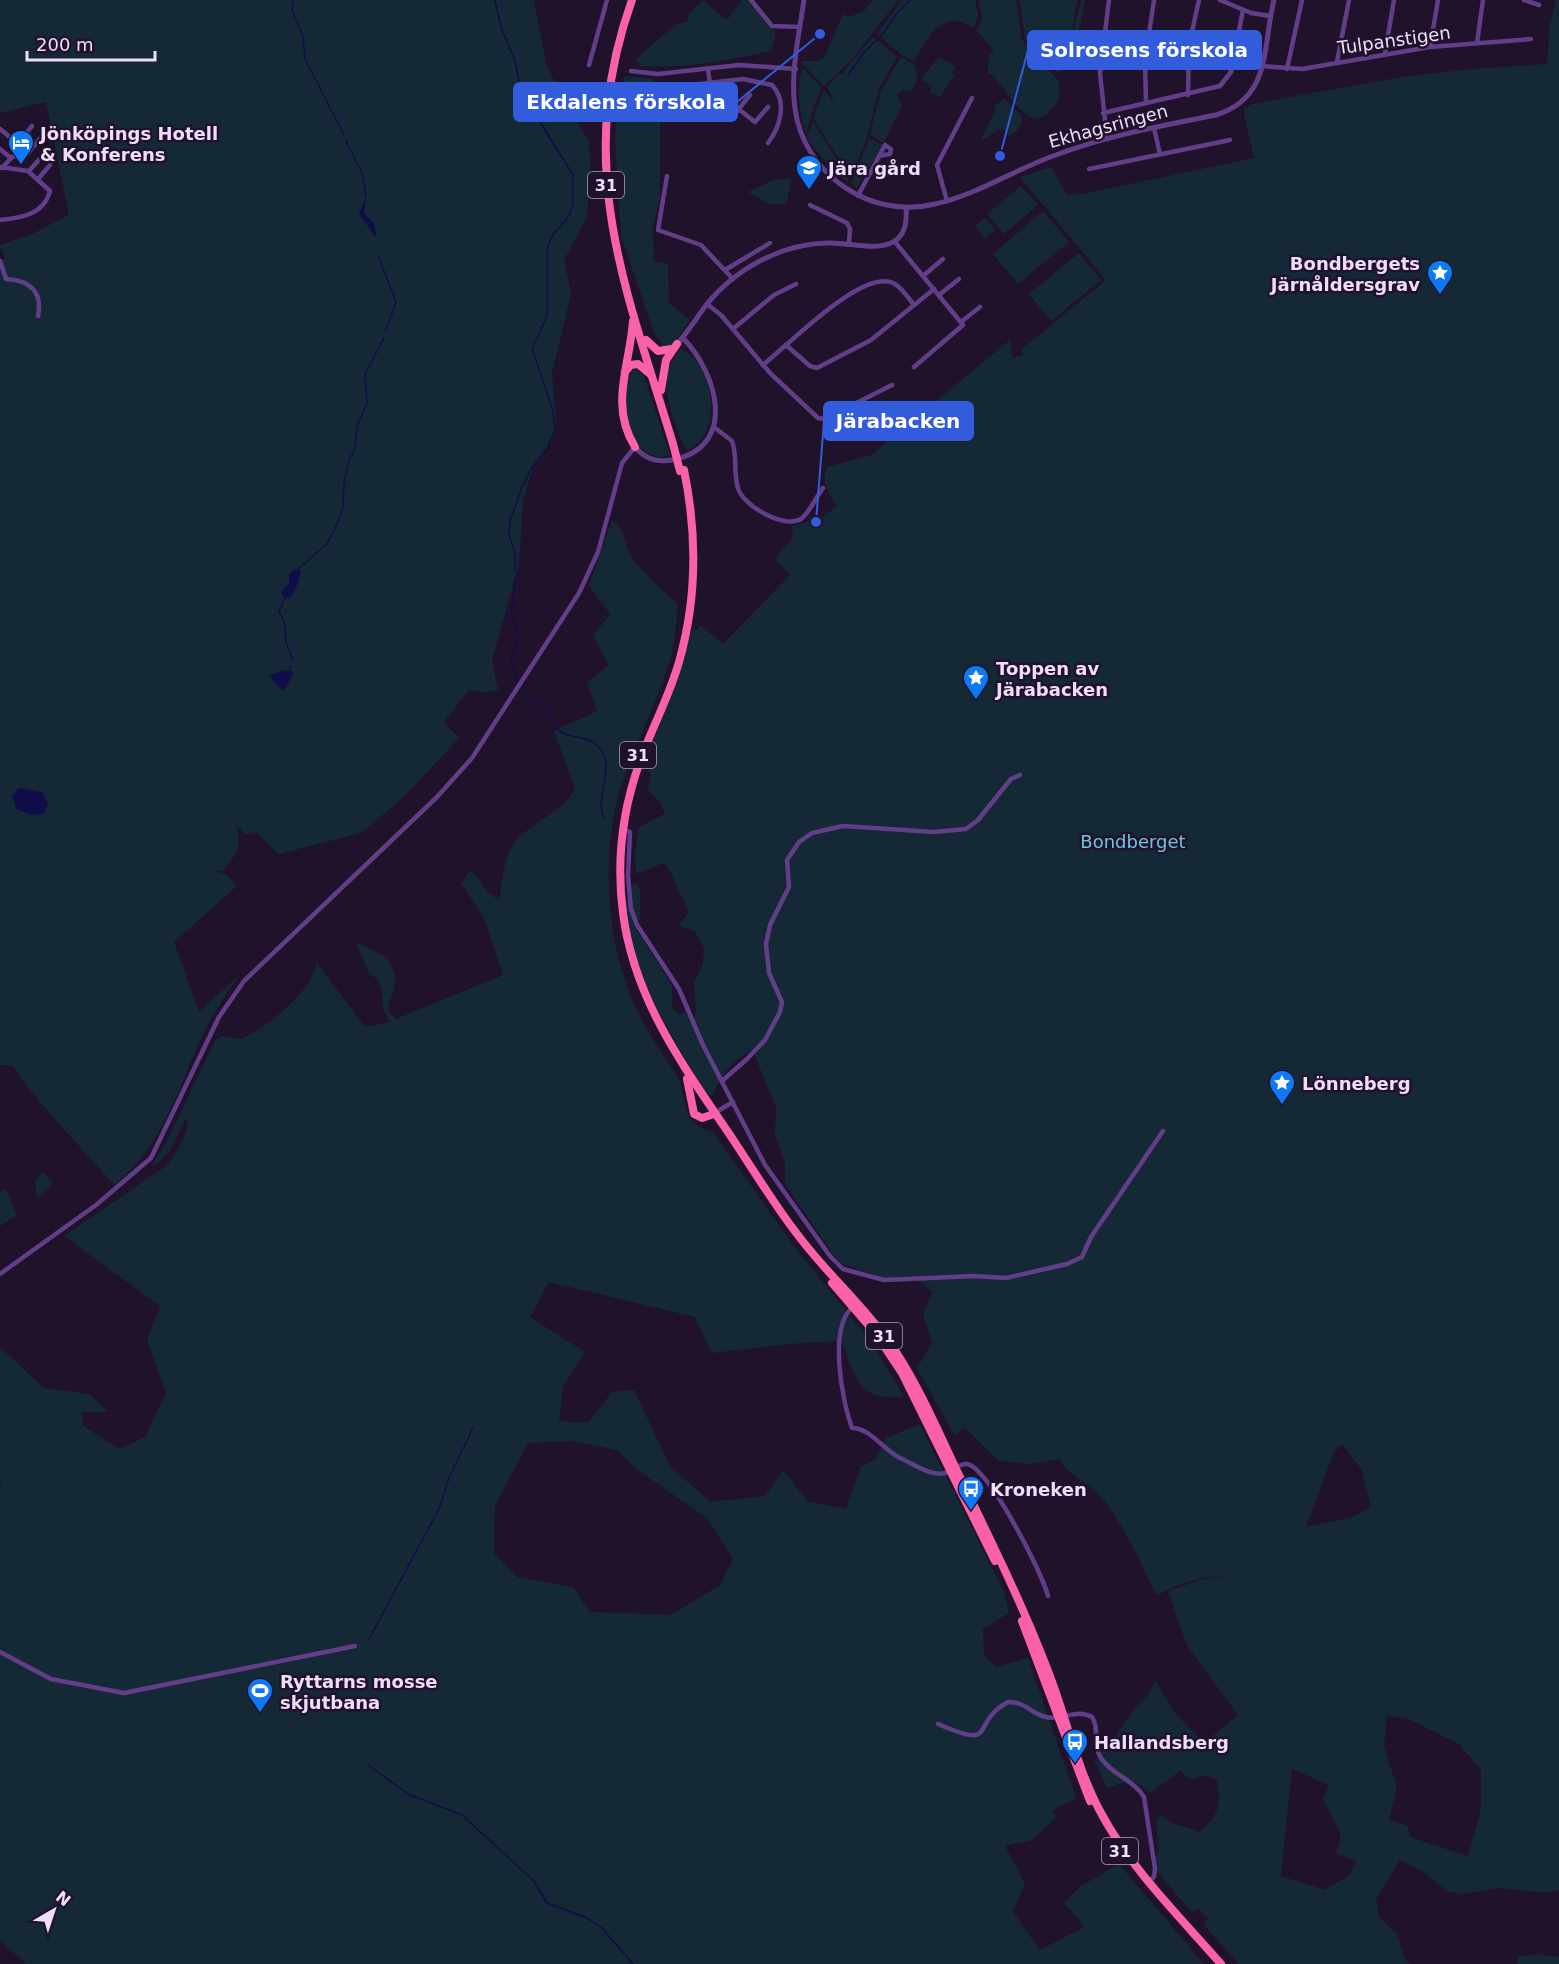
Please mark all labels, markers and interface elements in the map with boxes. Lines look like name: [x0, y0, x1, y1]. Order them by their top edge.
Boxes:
street label: Tulpanstigen: [1335, 22, 1452, 58]
scale bar: [27, 24, 154, 62]
callout: Solrosens förskola: [1028, 31, 1261, 69]
text: 200 m: [36, 34, 94, 55]
text: Solrosens förskola: [1040, 38, 1248, 62]
callout: Ekdalens förskola: [514, 83, 737, 121]
text: Ekdalens förskola: [526, 90, 726, 114]
street label: Ekhagsringen: [1046, 100, 1170, 152]
place label: Jönköpings Hotell & Konferens: [38, 123, 218, 165]
hotel icon: Jönköpings Hotell & Konferens: [6, 128, 36, 166]
school or university icon: Jära gård: [794, 153, 824, 191]
place label: Jära gård: [826, 158, 921, 179]
road number: 31: [588, 172, 624, 198]
place label: Bondbergets Järnåldersgrav: [1269, 253, 1420, 295]
place icon: Bondbergets Järnåldersgrav: [1425, 258, 1455, 296]
callout: Järabacken: [824, 402, 973, 440]
text: Järabacken: [834, 409, 960, 433]
place label: Toppen av Järabacken: [994, 658, 1108, 700]
place icon: Toppen av Järabacken: [961, 663, 991, 701]
road number: 31: [620, 742, 656, 768]
park label: Bondberget: [1080, 831, 1186, 852]
place icon: Lönneberg: [1267, 1068, 1297, 1106]
place label: Lönneberg: [1302, 1073, 1411, 1094]
road number: 31: [866, 1323, 902, 1349]
bus stop icon: Kroneken: [956, 1474, 986, 1512]
place label: Kroneken: [990, 1479, 1087, 1500]
place label: Ryttarns mosse skjutbana: [280, 1671, 438, 1713]
sports icon: Ryttarns mosse skjutbana: [245, 1676, 275, 1714]
bus stop icon: Hallandsberg: [1060, 1727, 1090, 1765]
place label: Hallandsberg: [1094, 1732, 1229, 1753]
road number: 31: [1102, 1838, 1138, 1864]
north arrow: [24, 1880, 84, 1940]
text: N: [52, 1887, 74, 1910]

